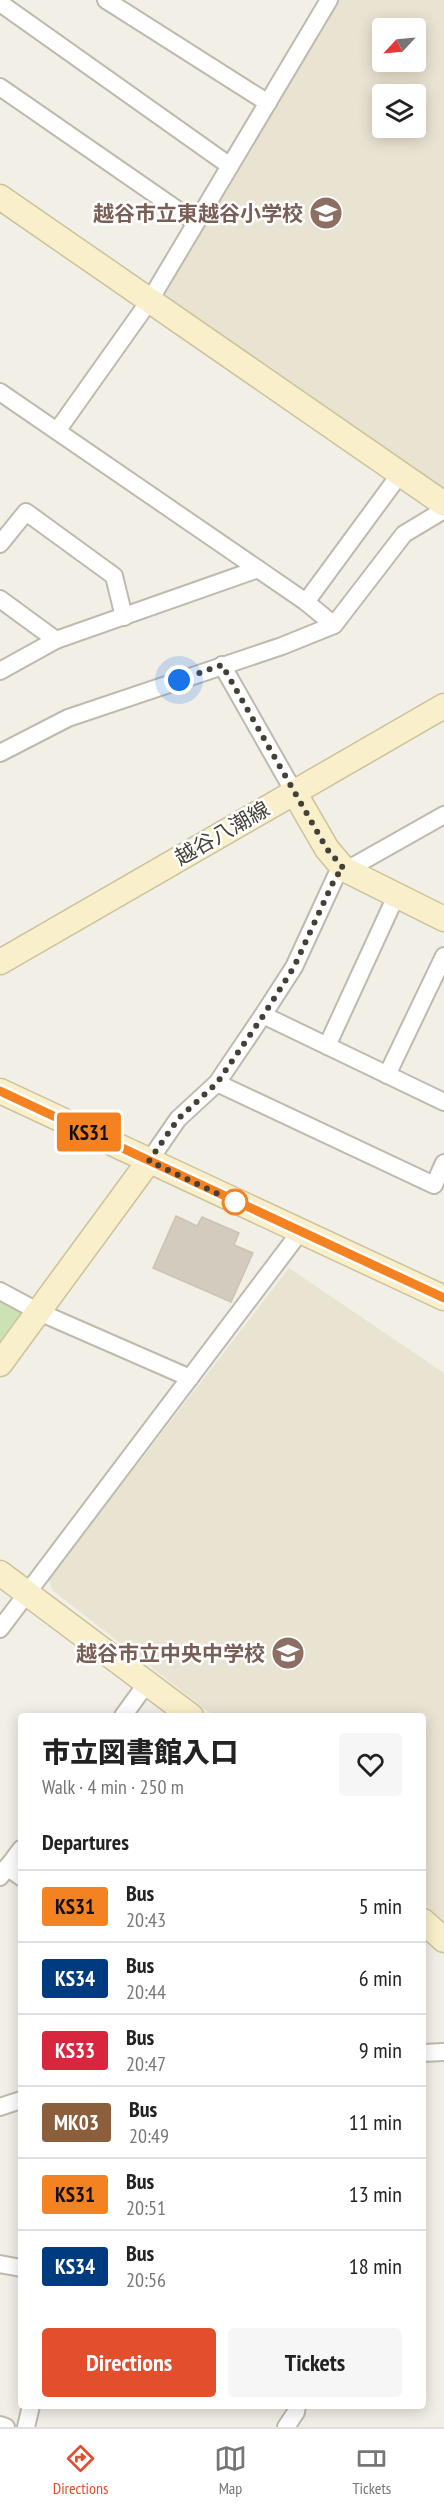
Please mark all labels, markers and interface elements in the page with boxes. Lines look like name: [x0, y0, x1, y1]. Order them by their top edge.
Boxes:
north arrow: [372, 18, 426, 72]
map controls: [372, 18, 426, 138]
button: layers: [372, 84, 426, 138]
school or university icon: 越谷市立東越谷小学校: [308, 195, 344, 231]
place label: 越谷市立東越谷小学校: [93, 200, 303, 227]
your location: [164, 665, 194, 695]
street label: 越谷八潮線: [170, 795, 274, 871]
line badge: KS31: [47, 1112, 131, 1152]
text: KS31: [69, 1119, 109, 1146]
unlabelled marker: [222, 1189, 248, 1215]
school or university icon: 越谷市立中央中学校: [270, 1635, 306, 1671]
place label: 越谷市立中央中学校: [76, 1640, 265, 1667]
text: 市立図書館入口: [42, 1733, 238, 1770]
button: heart: [339, 1733, 402, 1796]
text: Walk · 4 min · 250 m: [42, 1774, 184, 1800]
text: Departures: [42, 1828, 129, 1856]
text: Bus: [126, 1879, 154, 1907]
text: 5 min: [359, 1892, 402, 1920]
text: KS31: [55, 1893, 95, 1920]
text: 20:43: [126, 1907, 166, 1933]
text: Bus: [126, 1951, 154, 1979]
text: 6 min: [359, 1964, 402, 1992]
text: KS34: [55, 1965, 95, 1992]
text: 20:44: [126, 1979, 166, 2005]
text: Bus: [126, 2023, 154, 2051]
text: 9 min: [359, 2036, 402, 2064]
text: KS33: [55, 2037, 95, 2064]
text: 20:47: [126, 2051, 166, 2077]
text: Bus: [129, 2095, 157, 2123]
text: 11 min: [349, 2108, 402, 2136]
text: MK03: [54, 2109, 99, 2136]
text: 20:49: [129, 2123, 169, 2149]
text: Bus: [126, 2167, 154, 2195]
text: 13 min: [349, 2180, 402, 2208]
text: KS31: [55, 2181, 95, 2208]
text: 20:51: [126, 2195, 166, 2221]
text: Bus: [126, 2239, 154, 2267]
text: 18 min: [349, 2252, 402, 2280]
text: KS34: [55, 2253, 95, 2280]
text: 20:56: [126, 2267, 166, 2293]
button: Directions: [42, 2328, 216, 2397]
button: Tickets: [228, 2328, 402, 2397]
tab: Directions: [53, 2442, 108, 2498]
tab: Map: [214, 2442, 247, 2498]
tab: Tickets: [352, 2442, 391, 2498]

